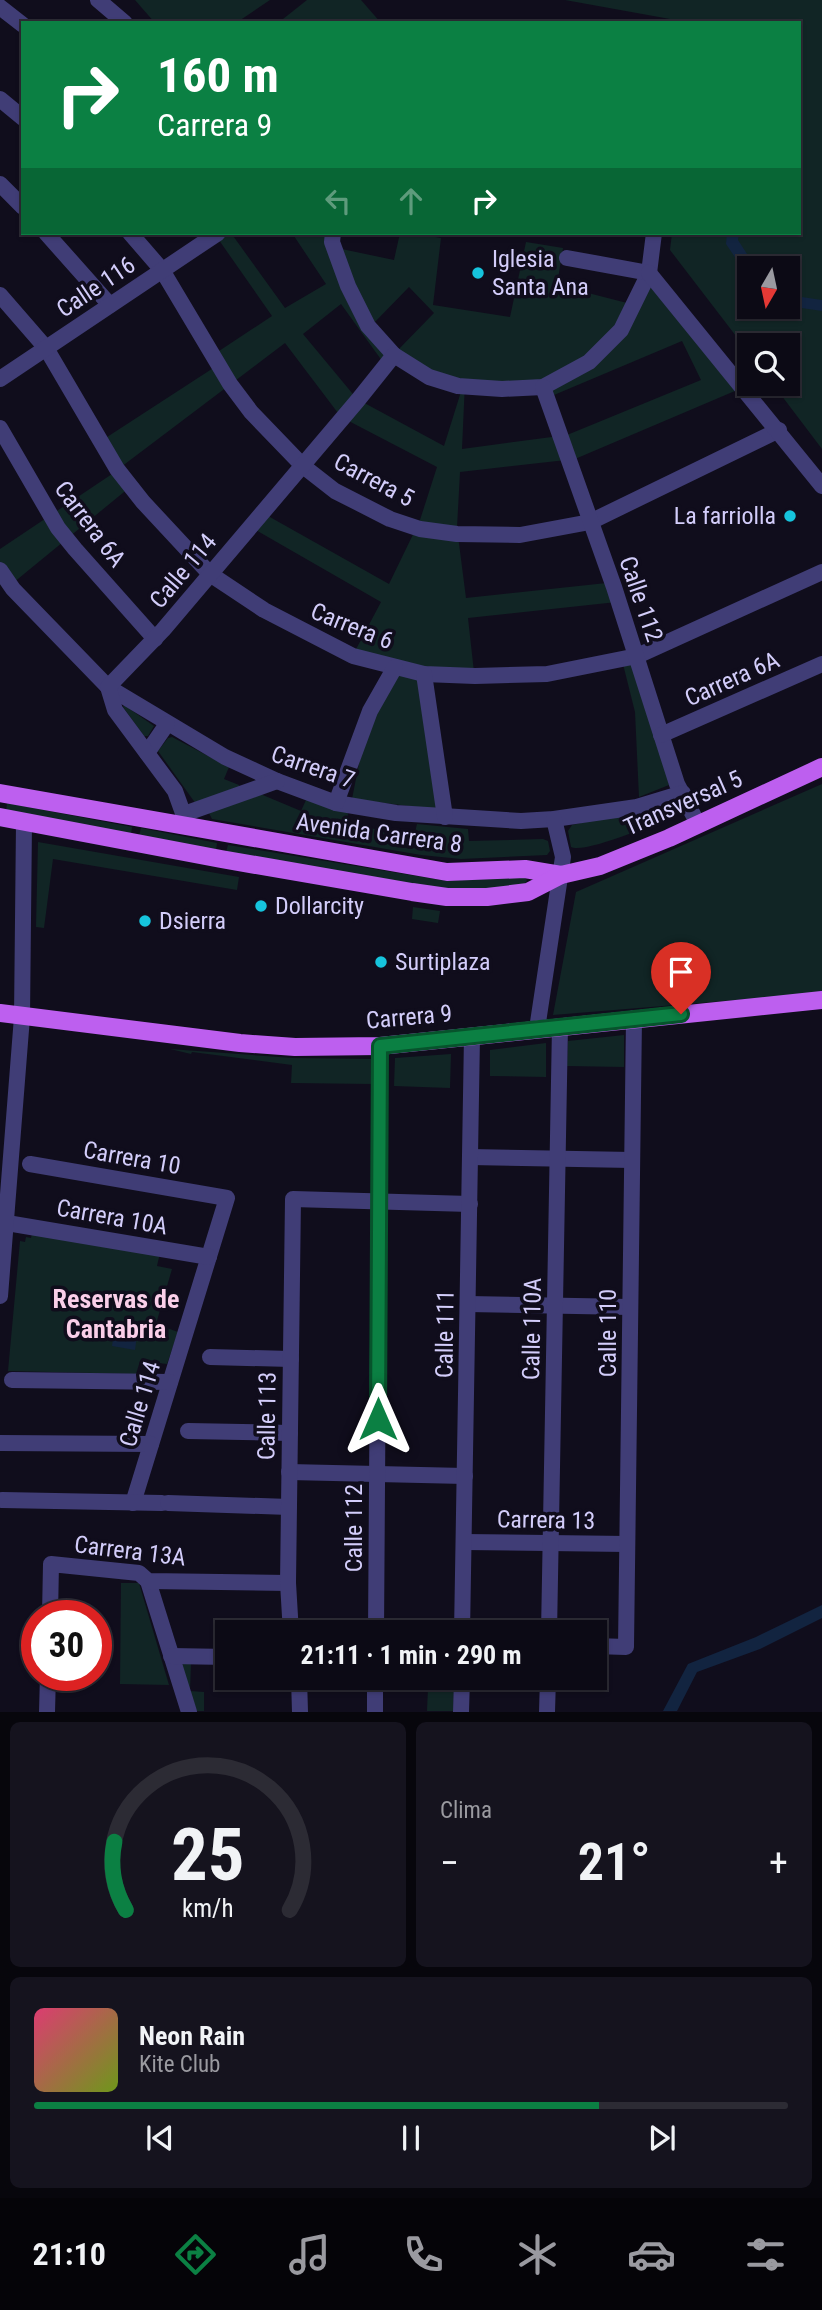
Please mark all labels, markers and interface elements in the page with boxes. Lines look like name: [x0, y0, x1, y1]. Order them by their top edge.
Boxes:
text: 160 m: [157, 47, 279, 104]
icon: right: [42, 49, 133, 140]
text: Carrera 9: [157, 106, 272, 144]
icon: left: [319, 182, 357, 220]
icon: ahead: [392, 182, 430, 220]
icon: right: [465, 182, 503, 220]
place label: Iglesia Santa Ana: [492, 245, 589, 301]
street label: Calle 116: [52, 251, 140, 323]
north arrow: [737, 256, 800, 318]
map controls: [737, 256, 800, 396]
marker: Iglesia Santa Ana: [470, 265, 486, 281]
button: search: [737, 333, 800, 396]
street label: Carrera 5: [329, 447, 419, 513]
street label: Carrera 6A: [49, 476, 131, 573]
place label: La farriolla: [674, 502, 776, 530]
marker: La farriolla: [782, 508, 798, 524]
street label: Calle 114: [144, 528, 222, 614]
street label: Calle 112: [613, 553, 669, 645]
street label: Carrera 6: [307, 597, 397, 655]
street label: Carrera 6A: [680, 646, 784, 712]
street label: Carrera 7: [268, 740, 358, 794]
street label: Transversal 5: [620, 764, 746, 842]
street label: Avenida Carrera 8: [294, 808, 464, 858]
place label: Dollarcity: [275, 892, 364, 920]
marker: Dollarcity: [253, 898, 269, 914]
place label: Dsierra: [159, 907, 226, 935]
marker: Dsierra: [137, 913, 153, 929]
pin: [651, 942, 711, 1014]
place label: Surtiplaza: [395, 948, 490, 976]
icon: arrive: [662, 953, 700, 991]
marker: Surtiplaza: [373, 954, 389, 970]
street label: Carrera 9: [365, 999, 453, 1035]
street label: Carrera 10: [81, 1136, 183, 1180]
street label: Carrera 10A: [54, 1193, 170, 1241]
street label: Calle 110A: [517, 1277, 547, 1380]
district label: Reservas de Cantabria: [53, 1284, 179, 1344]
street label: Calle 110: [594, 1289, 622, 1377]
street label: Calle 111: [430, 1290, 460, 1378]
street label: Calle 114: [114, 1357, 166, 1450]
street label: Calle 113: [252, 1372, 282, 1460]
position arrow: [341, 1382, 415, 1456]
street label: Calle 112: [340, 1484, 368, 1572]
street label: Carrera 13: [497, 1505, 595, 1535]
street label: Carrera 13A: [73, 1530, 188, 1572]
speed limit sign: 30: [21, 1600, 112, 1691]
text: 21:11 · 1 min · 290 m: [301, 1640, 521, 1670]
text: Clima: [440, 1797, 492, 1824]
text: 25: [171, 1813, 245, 1899]
text: 21°: [578, 1832, 650, 1893]
text: −: [440, 1841, 459, 1885]
text: +: [769, 1841, 788, 1885]
text: km/h: [182, 1894, 234, 1923]
text: Neon Rain: [139, 2021, 245, 2051]
text: Kite Club: [139, 2051, 220, 2078]
icon: previous: [141, 2119, 179, 2157]
icon: pause: [392, 2119, 430, 2157]
icon: next: [643, 2119, 681, 2157]
icon: directions: [171, 2230, 220, 2279]
icon: music: [285, 2230, 334, 2279]
icon: phone: [399, 2230, 448, 2279]
icon: climate: [513, 2230, 562, 2279]
icon: car: [627, 2230, 676, 2279]
icon: filters: [741, 2230, 790, 2279]
text: 21:10: [32, 2235, 106, 2273]

